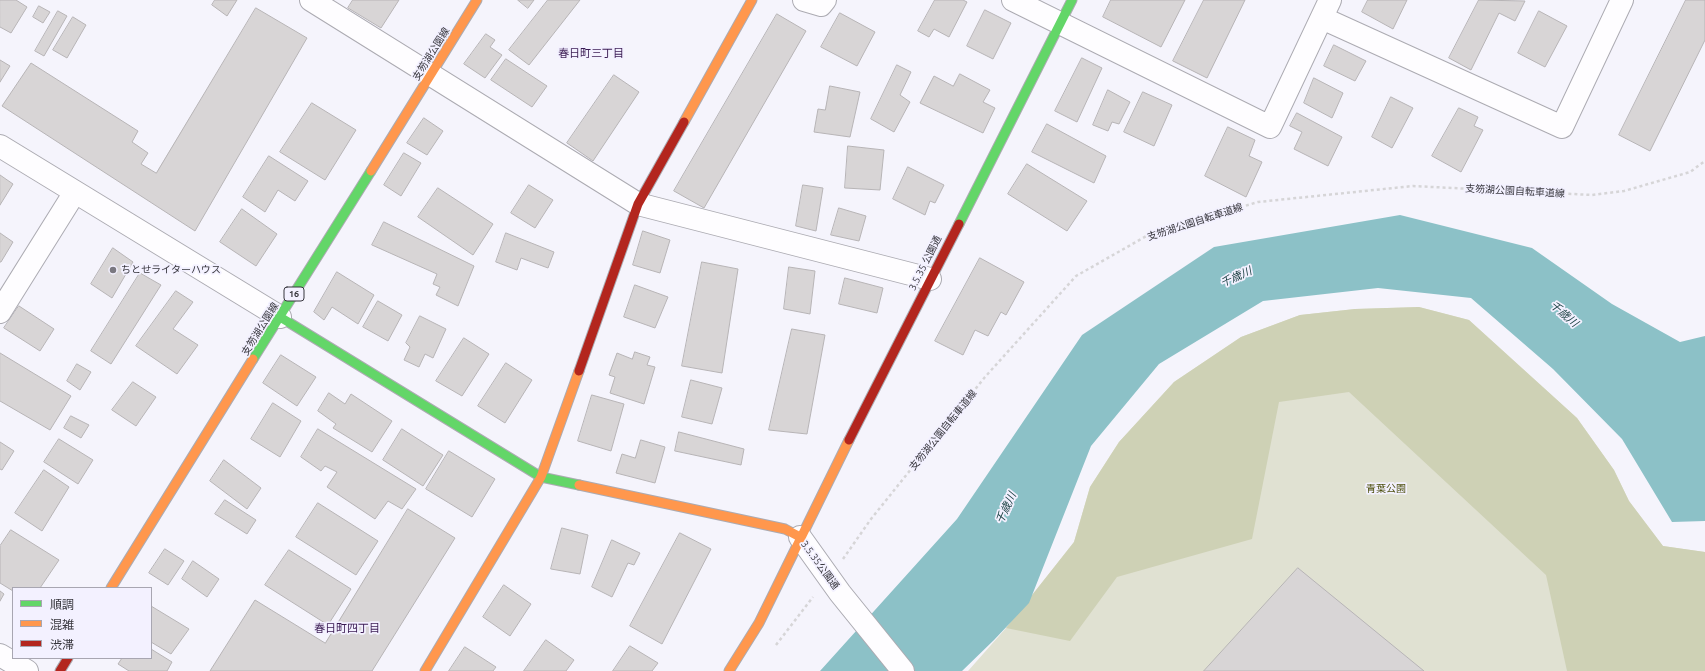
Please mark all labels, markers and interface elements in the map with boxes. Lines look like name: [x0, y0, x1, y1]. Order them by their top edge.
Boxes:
street label: 支笏湖公園線: [410, 25, 452, 83]
district label: 春日町三丁目: [558, 46, 624, 60]
street label: 支笏湖公園自転車道線: [1465, 182, 1565, 200]
street label: 支笏湖公園自転車道線: [1146, 201, 1244, 243]
street label: 3.5.35 公園通: [906, 234, 944, 292]
place label: ちとせライターハウス: [121, 264, 221, 276]
water label: 千歳川: [1218, 264, 1254, 290]
marker: ちとせライターハウス: [108, 265, 118, 275]
road number: 16: [284, 287, 304, 301]
water label: 千歳川: [1547, 298, 1581, 330]
street label: 支笏湖公園線: [239, 300, 281, 358]
street label: 支笏湖公園自転車道線: [907, 387, 979, 473]
park label: 青葉公園: [1366, 483, 1406, 495]
water label: 千歳川: [993, 490, 1019, 526]
street label: 3.5.35公園通: [798, 538, 842, 592]
legend: [12, 587, 152, 659]
text: 順調: [50, 598, 74, 611]
text: 混雑: [50, 618, 74, 631]
district label: 春日町四丁目: [314, 621, 380, 635]
text: 渋滞: [50, 638, 74, 651]

